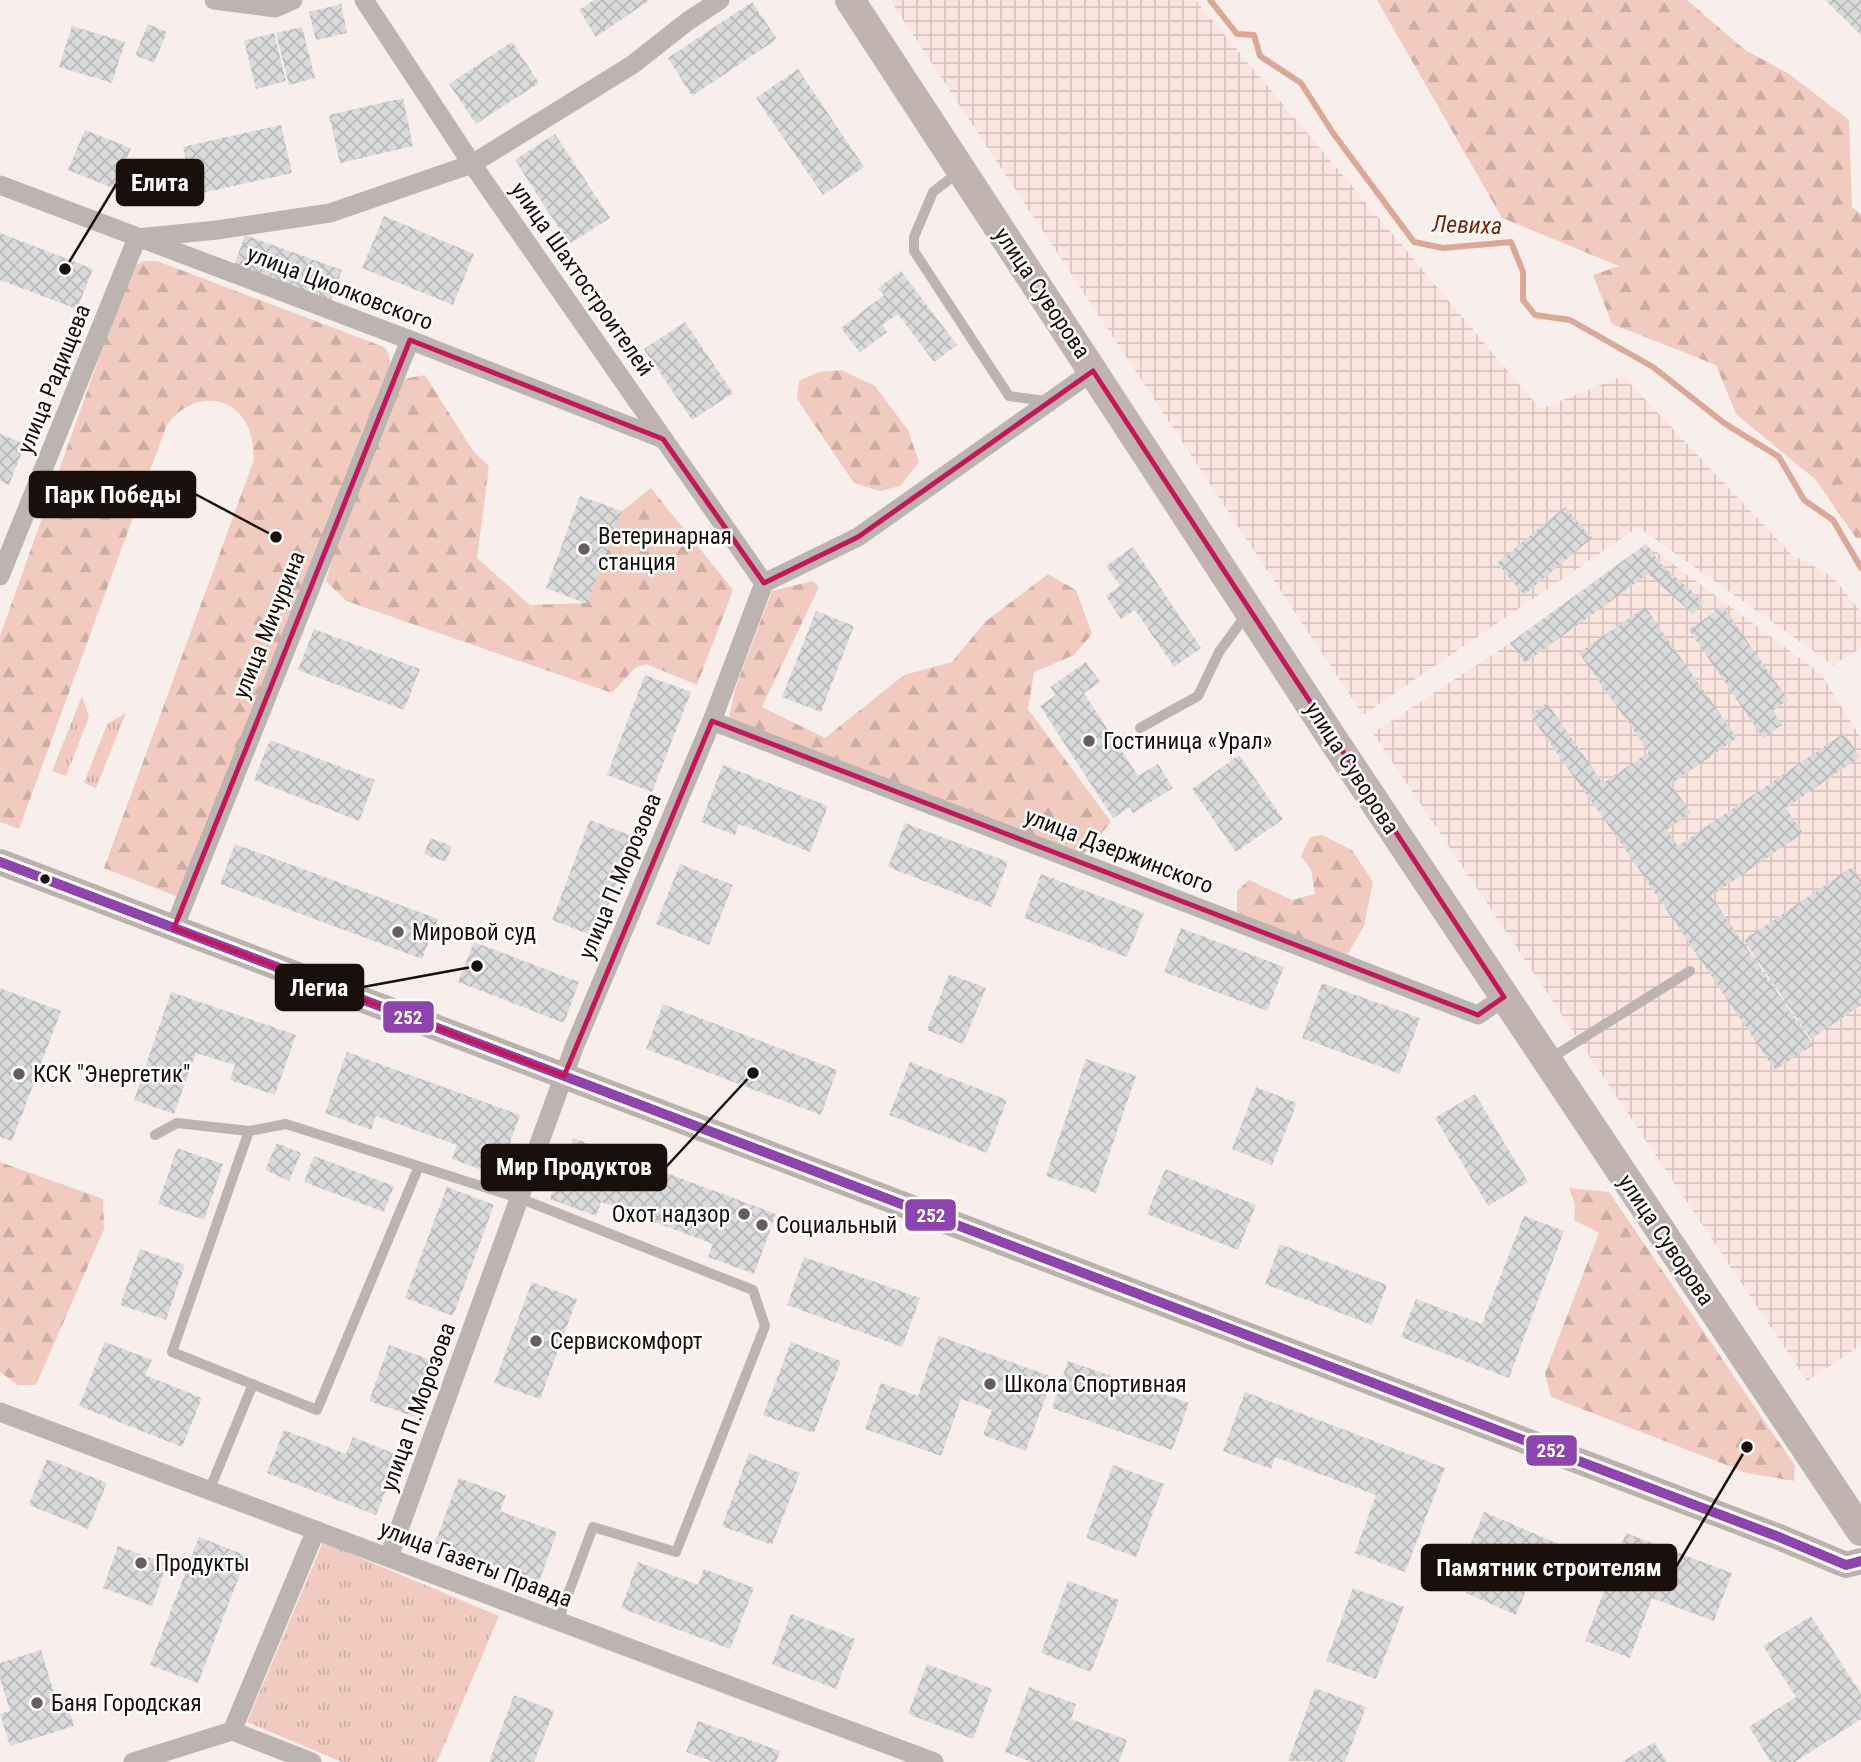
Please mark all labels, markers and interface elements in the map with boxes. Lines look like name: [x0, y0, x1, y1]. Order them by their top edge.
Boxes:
callout: Елита: [117, 160, 203, 205]
text: Елита: [131, 169, 189, 197]
street label: улица Шахтостроителей: [505, 177, 659, 381]
water label: Левиха: [1430, 210, 1503, 240]
street label: улица Суворова: [988, 222, 1096, 364]
street label: улица Циолковского: [243, 240, 437, 336]
street label: улица Радищева: [12, 300, 96, 458]
callout: Парк Победы: [30, 472, 195, 517]
text: Парк Победы: [45, 481, 181, 509]
place label: Ветеринарная станция: [598, 523, 732, 576]
marker: Ветеринарная станция: [576, 541, 592, 557]
street label: улица Мичурина: [227, 547, 311, 703]
street label: улица Суворова: [1299, 697, 1405, 839]
place label: Гостиница «Урал»: [1103, 728, 1272, 755]
marker: Гостиница «Урал»: [1081, 733, 1097, 749]
street label: улица П.Морозова: [573, 789, 667, 963]
street label: улица Дзержинского: [1021, 803, 1217, 899]
unlabelled marker: [38, 872, 52, 886]
place label: Мировой суд: [412, 919, 536, 946]
marker: Мировой суд: [390, 924, 406, 940]
callout: Легиа: [276, 965, 363, 1010]
text: Легиа: [290, 974, 348, 1002]
line badge: 252: [382, 1000, 435, 1034]
text: 252: [394, 1006, 422, 1029]
place label: КСК "Энергетик": [33, 1061, 190, 1088]
marker: КСК "Энергетик": [11, 1066, 27, 1082]
callout: Мир Продуктов: [482, 1145, 666, 1190]
text: Мир Продуктов: [496, 1153, 652, 1181]
street label: улица Суворова: [1612, 1169, 1720, 1311]
line badge: 252: [904, 1198, 957, 1232]
place label: Охот надзор: [612, 1201, 730, 1228]
text: 252: [917, 1204, 945, 1227]
marker: Охот надзор: [736, 1206, 752, 1222]
place label: Социальный: [776, 1212, 897, 1239]
marker: Социальный: [754, 1217, 770, 1233]
street label: улица П.Морозова: [375, 1319, 461, 1495]
place label: Сервискомфорт: [550, 1328, 703, 1355]
marker: Сервискомфорт: [528, 1333, 544, 1349]
place label: Школа Спортивная: [1004, 1371, 1187, 1398]
marker: Школа Спортивная: [982, 1376, 998, 1392]
line badge: 252: [1525, 1434, 1578, 1467]
text: 252: [1537, 1439, 1565, 1462]
street label: улица Газеты Правда: [376, 1515, 576, 1613]
callout: Памятник строителям: [1422, 1545, 1676, 1590]
place label: Продукты: [155, 1550, 250, 1577]
text: Памятник строителям: [1436, 1554, 1662, 1582]
marker: Продукты: [133, 1555, 149, 1571]
place label: Баня Городская: [51, 1690, 202, 1717]
marker: Баня Городская: [29, 1695, 45, 1711]

